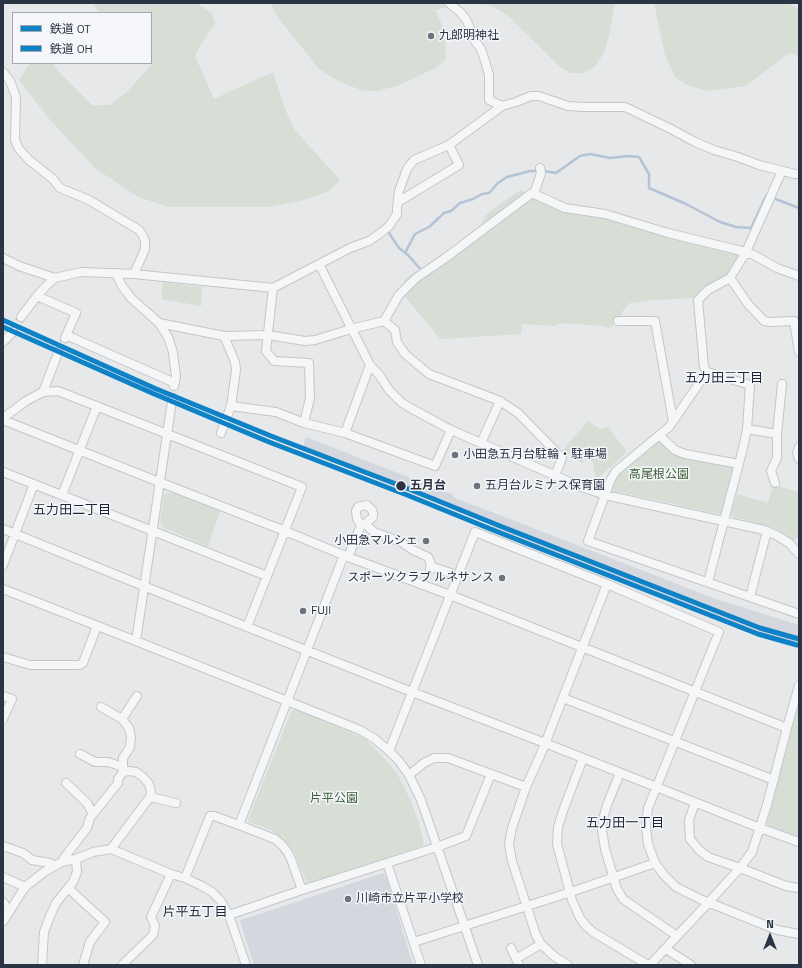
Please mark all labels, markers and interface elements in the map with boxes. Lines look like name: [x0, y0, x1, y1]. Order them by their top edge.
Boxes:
legend: [12, 12, 152, 64]
text: 鉄道 OT: [50, 19, 91, 38]
place label: 九郎明神社: [439, 29, 499, 43]
marker: 九郎明神社: [426, 31, 436, 41]
text: 鉄道 OH: [50, 39, 93, 58]
district label: 五力田三丁目: [685, 371, 763, 387]
place label: 小田急五月台駐輪・駐車場: [463, 448, 607, 462]
marker: 小田急五月台駐輪・駐車場: [450, 450, 460, 460]
park label: 高尾根公園: [629, 468, 689, 482]
marker: 五月台: [394, 479, 408, 493]
place label: 五月台: [410, 479, 446, 493]
place label: 五月台ルミナス保育園: [485, 479, 605, 493]
marker: 五月台ルミナス保育園: [472, 481, 482, 491]
district label: 五力田二丁目: [33, 503, 111, 519]
place label: 小田急マルシェ: [334, 534, 418, 548]
marker: 小田急マルシェ: [421, 536, 431, 546]
place label: スポーツクラブ ルネサンス: [347, 571, 494, 585]
marker: スポーツクラブ ルネサンス: [497, 573, 507, 583]
place label: FUJI: [311, 604, 331, 618]
marker: FUJI: [298, 606, 308, 616]
park label: 片平公園: [310, 792, 358, 806]
district label: 五力田一丁目: [586, 816, 664, 832]
place label: 川崎市立片平小学校: [356, 892, 464, 906]
marker: 川崎市立片平小学校: [343, 894, 353, 904]
district label: 片平五丁目: [163, 905, 227, 921]
north arrow: [750, 916, 790, 956]
text: N: [766, 916, 774, 932]

